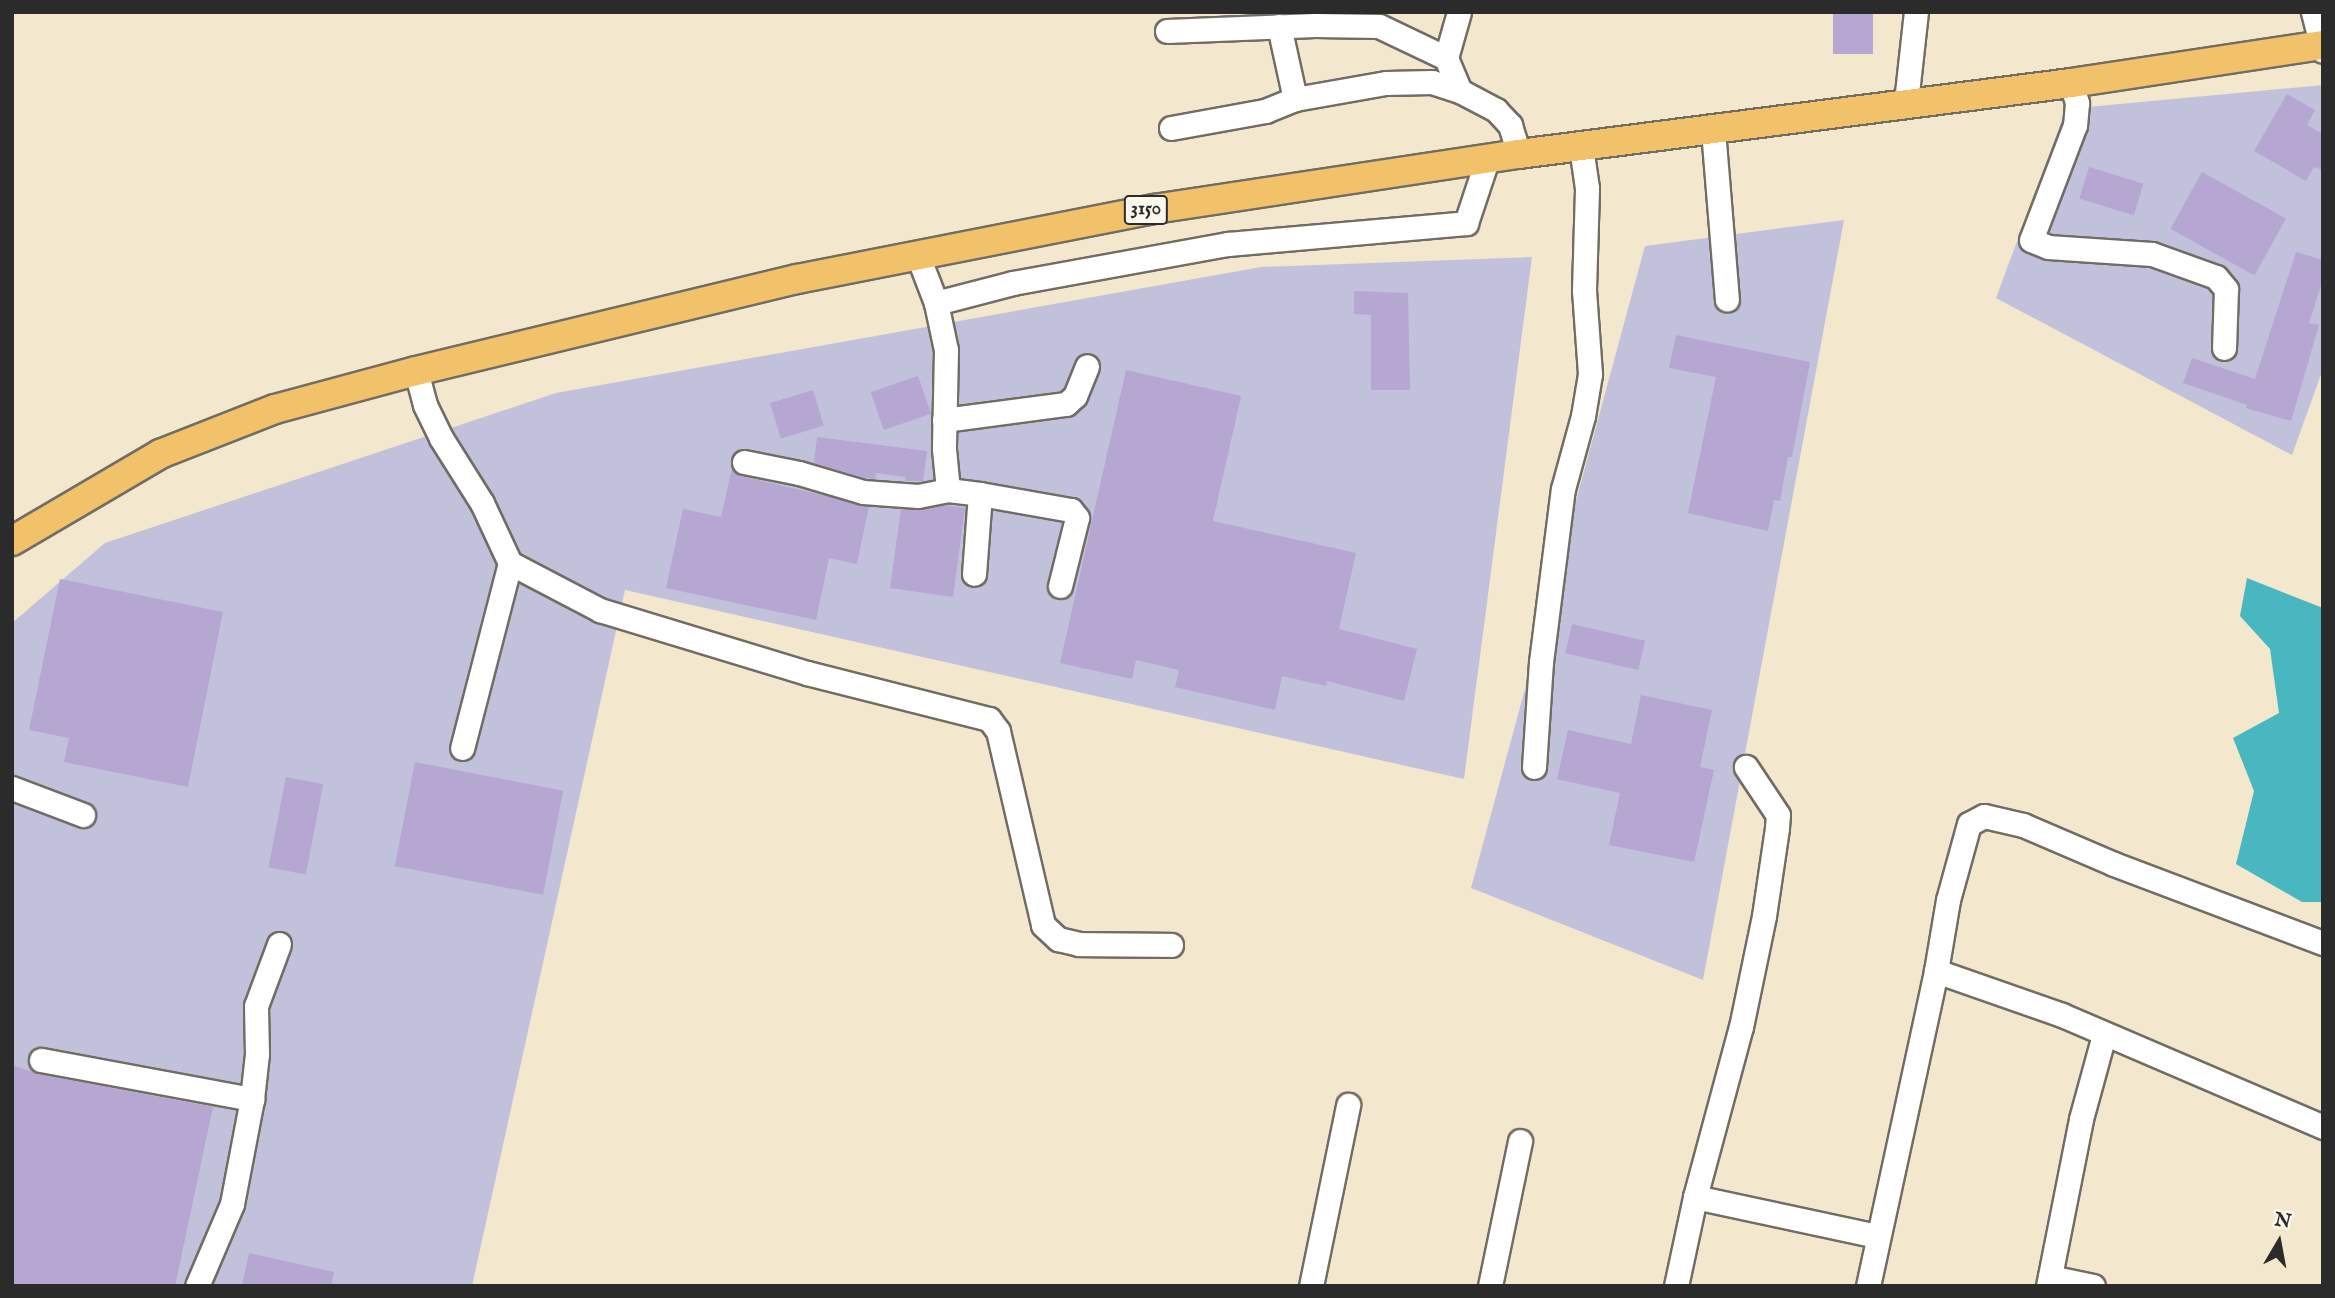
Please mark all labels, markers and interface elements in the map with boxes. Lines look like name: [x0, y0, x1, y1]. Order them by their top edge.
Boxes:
road number: 3150: [1123, 194, 1169, 226]
north arrow: [2244, 1207, 2314, 1277]
text: N: [2272, 1208, 2293, 1235]

